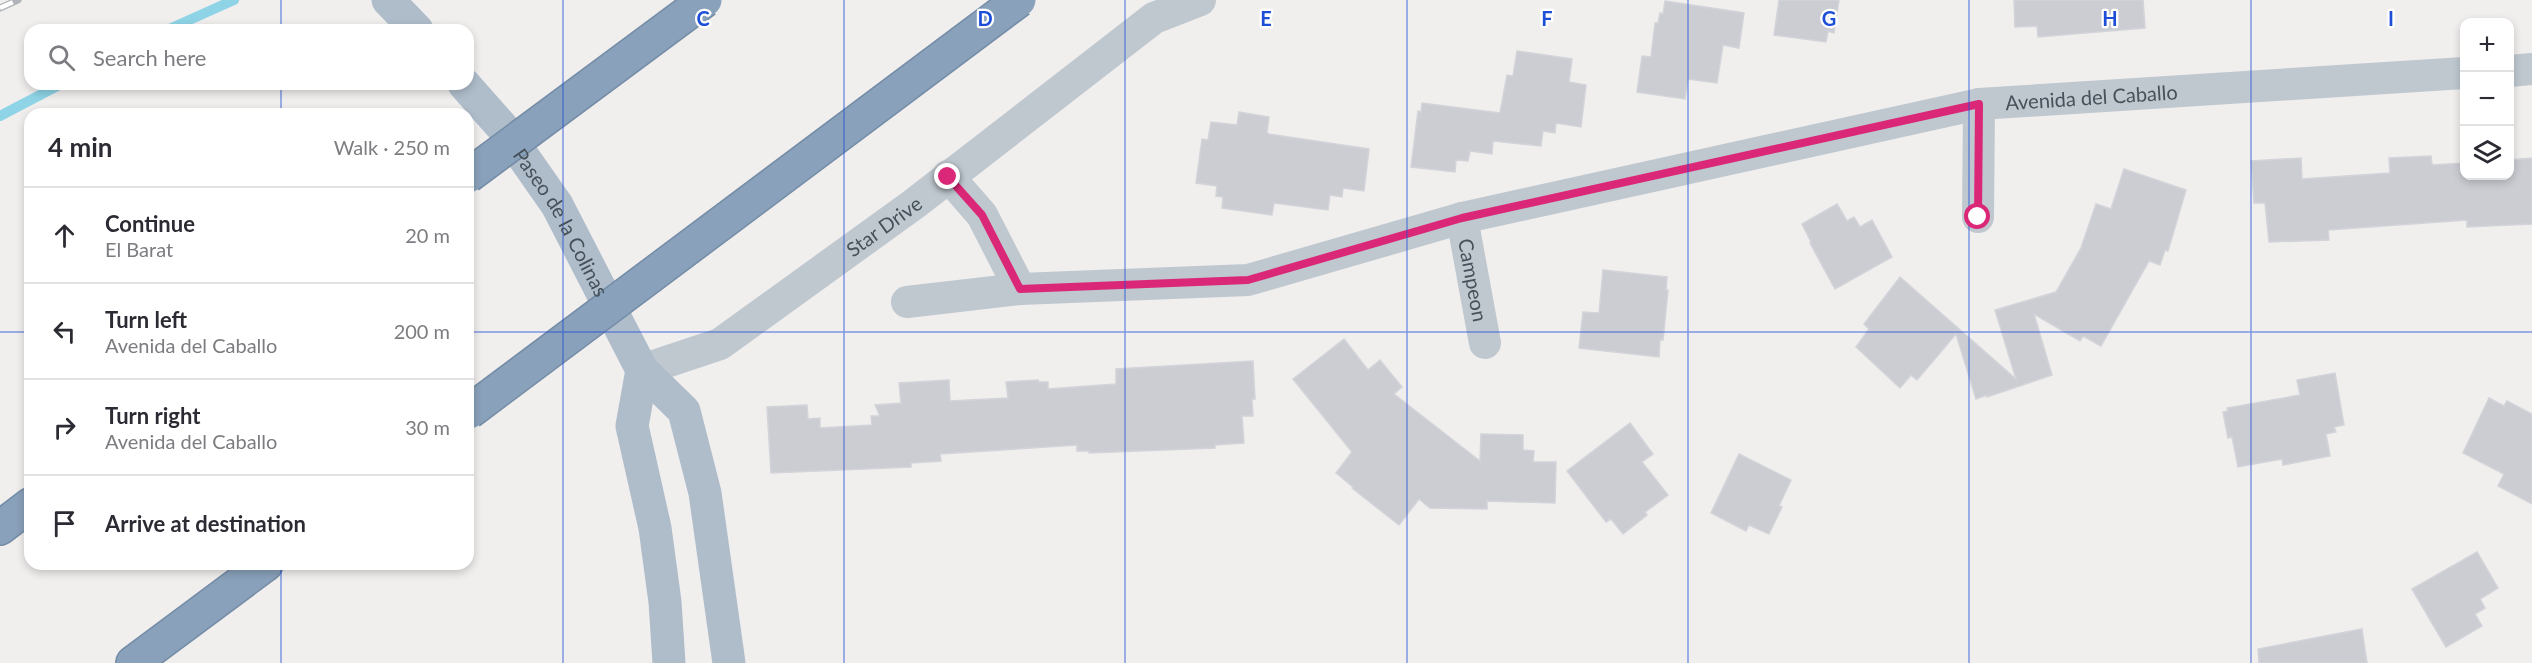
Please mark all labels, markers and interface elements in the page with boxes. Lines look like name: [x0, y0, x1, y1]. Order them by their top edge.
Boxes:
text: C: [696, 6, 710, 30]
text: D: [977, 6, 993, 30]
text: E: [1260, 6, 1272, 30]
text: F: [1541, 6, 1553, 30]
text: G: [1822, 6, 1836, 30]
text: H: [2102, 6, 2118, 30]
text: I: [2388, 6, 2394, 30]
map controls: [2460, 18, 2514, 180]
button: +: [2460, 18, 2514, 72]
search box: [24, 24, 474, 90]
icon: search: [45, 41, 78, 74]
text: Search here: [93, 44, 206, 71]
button: −: [2460, 72, 2514, 126]
street label: Avenida del Caballo: [2005, 79, 2178, 114]
button: layers: [2460, 126, 2514, 180]
text: 4 min: [48, 131, 112, 163]
text: Walk · 250 m: [334, 135, 450, 159]
street label: Paseo de la Colinas: [509, 143, 614, 300]
route end: [934, 163, 960, 189]
street label: Star Drive: [841, 191, 926, 261]
route start: [1964, 203, 1990, 229]
text: Continue: [105, 210, 195, 237]
icon: ahead: [48, 219, 81, 252]
text: 20 m: [405, 223, 450, 247]
street label: Campeon: [1454, 236, 1493, 323]
text: El Barat: [105, 237, 173, 261]
text: Turn left: [105, 306, 187, 333]
icon: left: [48, 315, 81, 348]
text: 200 m: [394, 319, 450, 343]
text: Avenida del Caballo: [105, 333, 277, 357]
text: Turn right: [105, 402, 200, 429]
icon: right: [48, 411, 81, 444]
text: 30 m: [405, 415, 450, 439]
text: Avenida del Caballo: [105, 429, 277, 453]
icon: arrive: [48, 507, 81, 540]
text: Arrive at destination: [105, 510, 306, 537]

